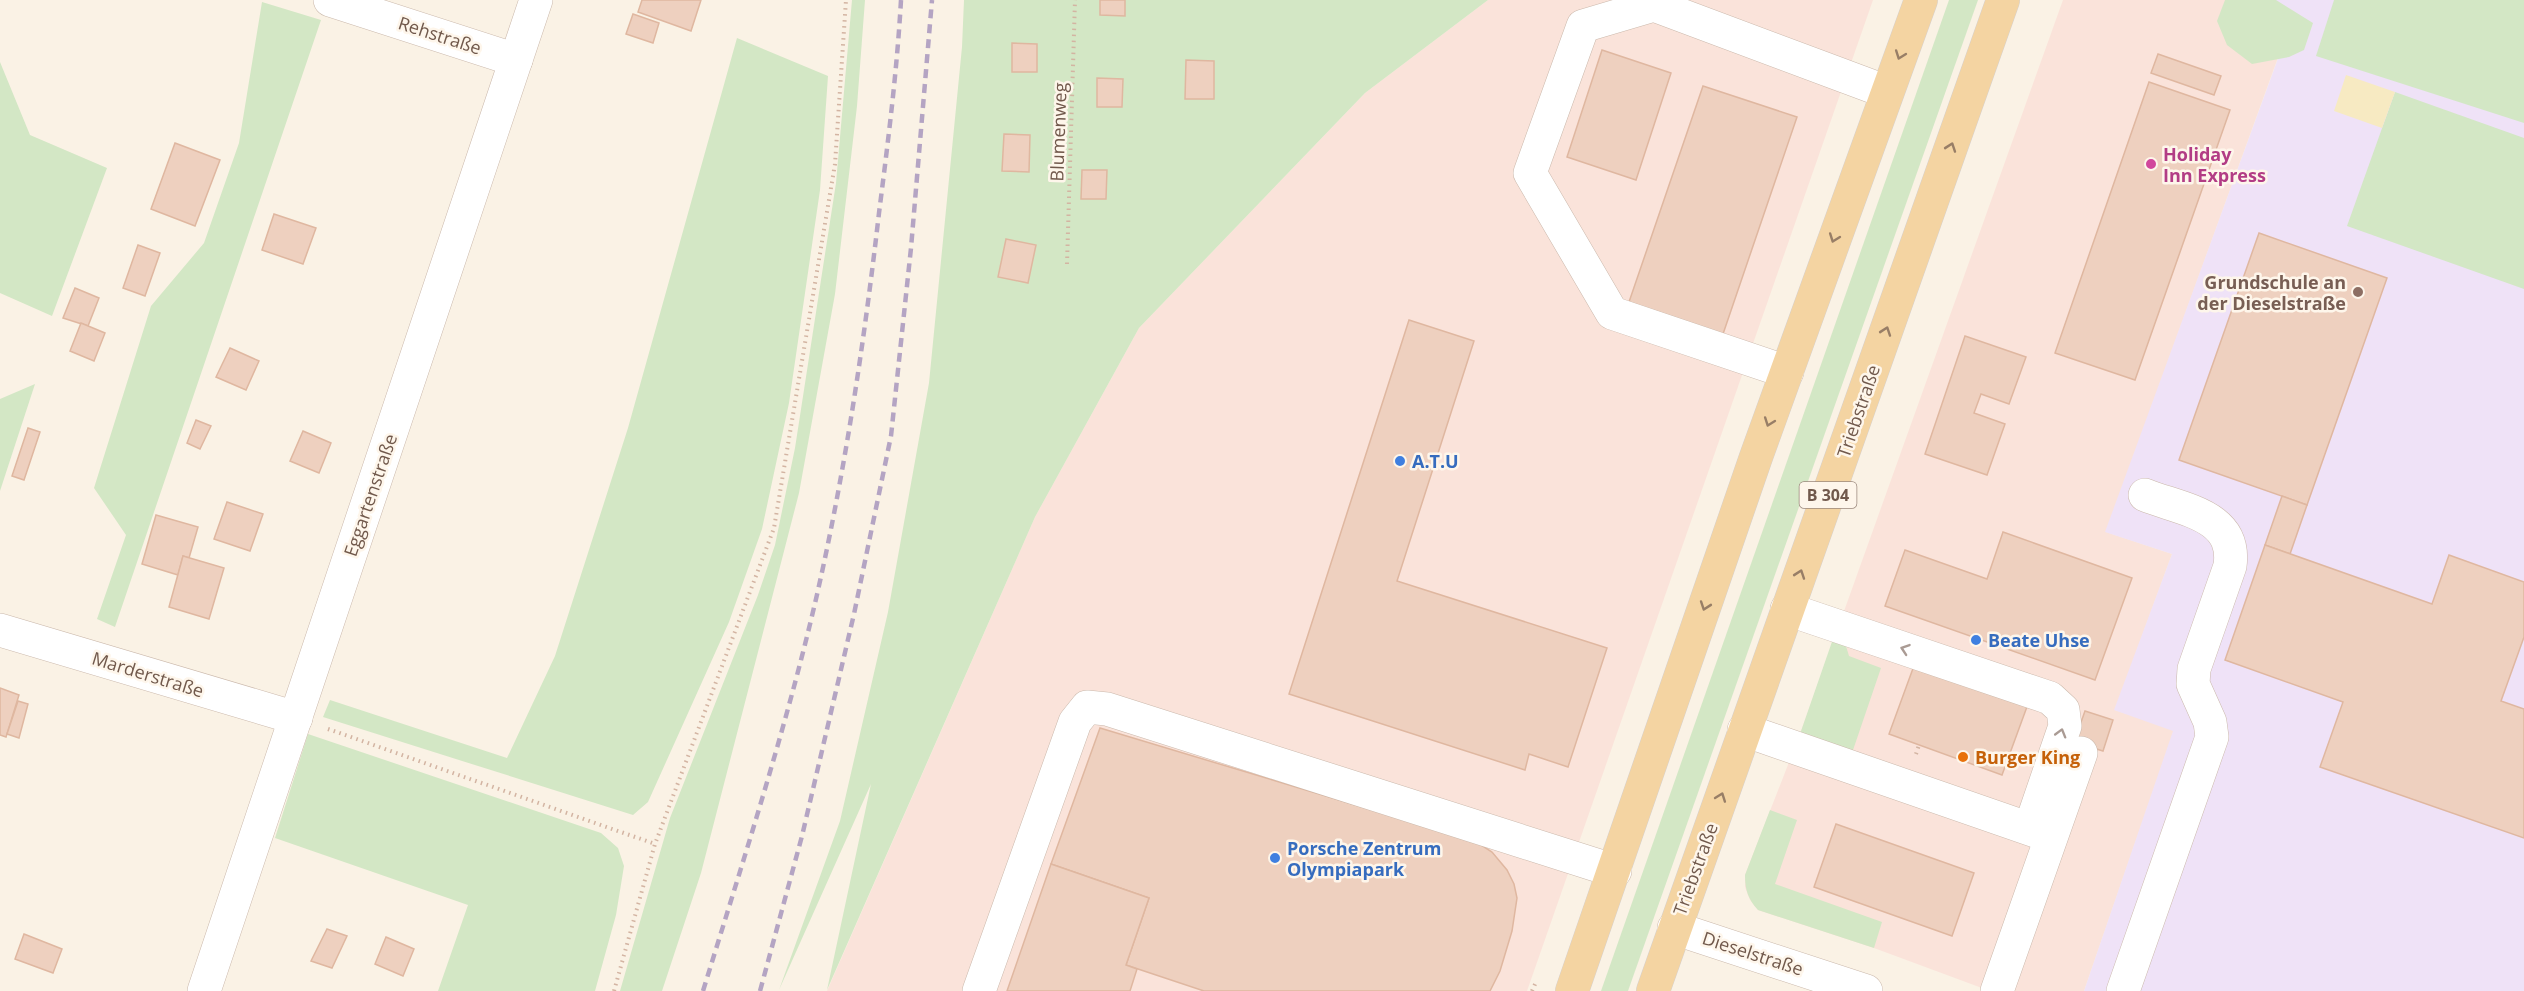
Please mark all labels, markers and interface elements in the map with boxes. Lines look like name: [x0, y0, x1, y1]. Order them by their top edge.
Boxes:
street label: Rehstraße: [395, 10, 485, 60]
one-way arrow: [1895, 49, 1908, 60]
street label: Blumenweg: [1044, 82, 1072, 182]
one-way arrow: [1944, 142, 1957, 153]
place label: Holiday Inn Express: [2163, 142, 2266, 187]
marker: Holiday Inn Express: [2144, 157, 2158, 171]
one-way arrow: [1829, 233, 1842, 243]
place label: Grundschule an der Dieselstraße: [2197, 270, 2346, 315]
marker: Grundschule an der Dieselstraße: [2351, 285, 2365, 299]
one-way arrow: [1879, 326, 1892, 336]
street label: Triebstraße: [1831, 361, 1885, 461]
one-way arrow: [1763, 416, 1776, 427]
street label: Eggartenstraße: [338, 431, 402, 559]
place label: A.T.U: [1412, 449, 1459, 473]
marker: A.T.U: [1393, 454, 1407, 468]
road number: B 304: [1800, 482, 1856, 508]
one-way arrow: [1792, 569, 1805, 580]
one-way arrow: [1700, 600, 1713, 611]
place label: Beate Uhse: [1988, 628, 2090, 652]
marker: Beate Uhse: [1969, 633, 1983, 647]
one-way arrow: [1900, 644, 1911, 656]
street label: Marderstraße: [89, 646, 207, 702]
one-way arrow: [2054, 728, 2067, 738]
place label: Burger King: [1975, 745, 2080, 769]
marker: Burger King: [1956, 750, 1970, 764]
one-way arrow: [1713, 792, 1726, 803]
street label: Triebstraße: [1667, 820, 1723, 918]
place label: Porsche Zentrum Olympiapark: [1287, 836, 1441, 881]
marker: Porsche Zentrum Olympiapark: [1268, 851, 1282, 865]
street label: Dieselstraße: [1700, 925, 1806, 981]

